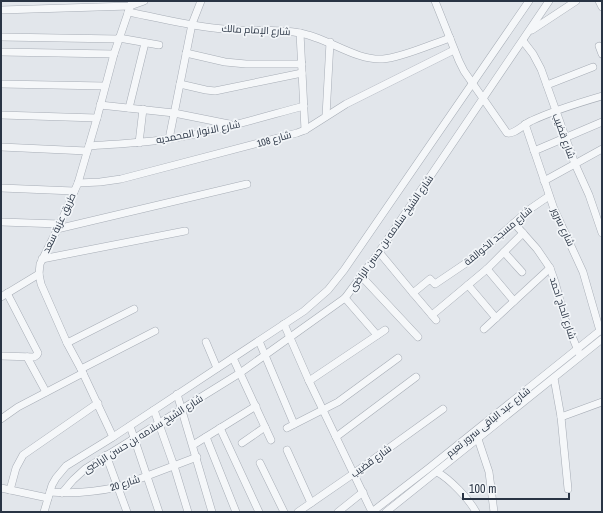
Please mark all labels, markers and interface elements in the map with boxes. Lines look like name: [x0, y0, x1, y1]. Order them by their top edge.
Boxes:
street label: شارع الإمام مالك: [221, 22, 291, 39]
street label: شارع قضيب: [550, 112, 578, 160]
street label: شارع الانوار المحمديه: [155, 117, 241, 147]
street label: شارع 108: [255, 128, 293, 150]
street label: شارع الشيخ سلامه بن حسن الراضى: [346, 172, 436, 294]
street label: طريق عزبة سعد: [39, 191, 79, 255]
street label: شارع مسجد الخوالقة: [461, 204, 535, 268]
street label: شارع سرور: [548, 205, 578, 248]
street label: شارع الحاج احمد: [547, 275, 579, 341]
street label: شارع عبد الباقى سرور نعيم: [443, 384, 533, 461]
street label: شارع الشيخ سلامه بن حسن الراضى: [81, 392, 205, 476]
street label: شارع قضيب: [348, 442, 394, 480]
street label: شارع 20: [108, 472, 142, 494]
scale bar: [463, 475, 569, 501]
text: 100 m: [469, 481, 496, 497]

